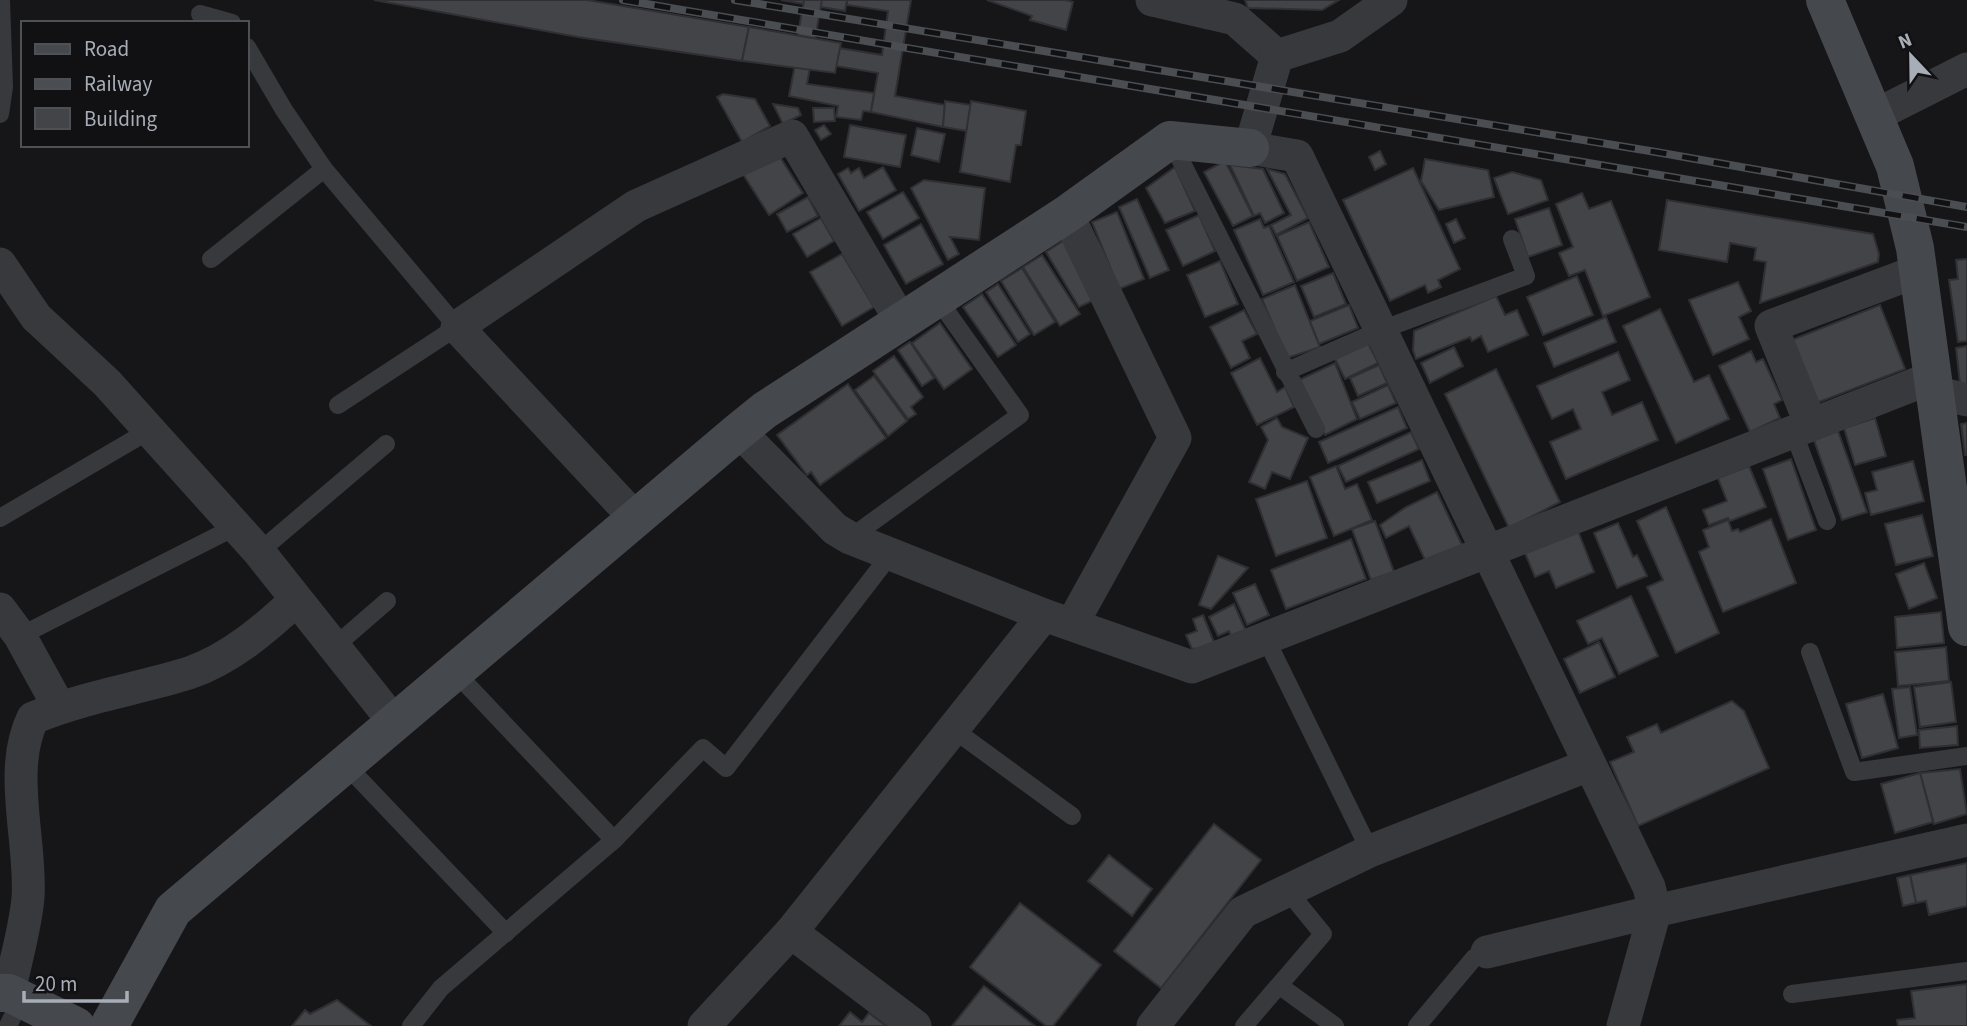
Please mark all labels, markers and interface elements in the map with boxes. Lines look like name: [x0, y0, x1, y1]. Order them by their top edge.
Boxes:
legend: [21, 21, 248, 147]
north arrow: [1876, 21, 1946, 91]
text: N: [1894, 27, 1916, 57]
text: Road: [84, 34, 129, 64]
text: Railway: [84, 69, 152, 99]
text: Building: [84, 104, 158, 134]
scale bar: [24, 960, 128, 1004]
text: 20 m: [35, 969, 77, 999]

